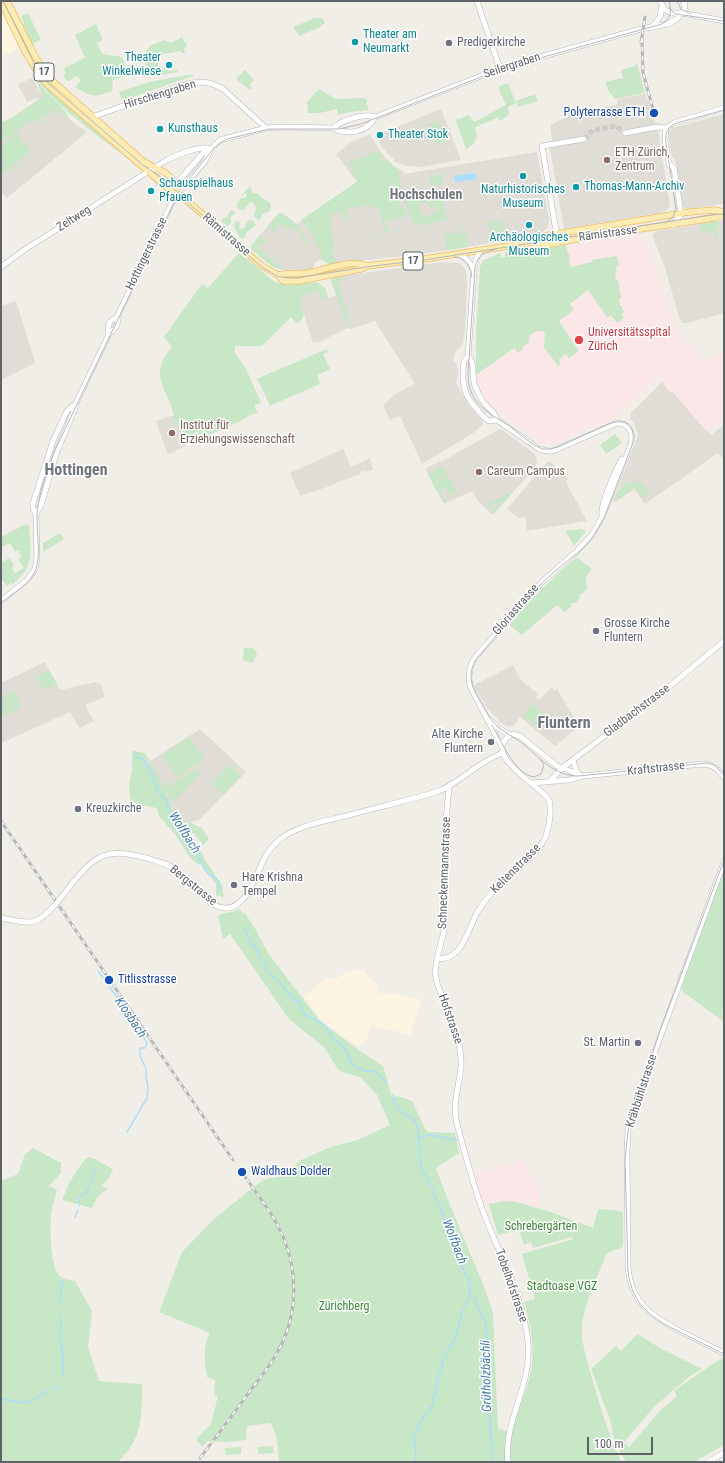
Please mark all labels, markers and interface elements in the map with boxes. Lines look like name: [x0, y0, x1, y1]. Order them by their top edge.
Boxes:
place label: Theater am Neumarkt: [363, 28, 417, 56]
place label: Predigerkirche: [457, 36, 525, 50]
marker: Theater am Neumarkt: [350, 37, 360, 47]
marker: Predigerkirche: [444, 38, 454, 48]
street label: Seilergraben: [482, 50, 542, 82]
place label: Theater Winkelwiese: [102, 51, 161, 79]
marker: Theater Winkelwiese: [164, 60, 174, 70]
road number: 17: [34, 63, 54, 81]
street label: Hirschengraben: [122, 77, 198, 113]
place label: Polyterrasse ETH: [564, 106, 645, 120]
marker: Polyterrasse ETH: [648, 107, 660, 119]
place label: Kunsthaus: [168, 122, 218, 136]
marker: Kunsthaus: [155, 124, 165, 134]
place label: Theater Stok: [388, 128, 448, 142]
marker: Theater Stok: [375, 130, 385, 140]
place label: ETH Zürich, Zentrum: [615, 146, 670, 174]
marker: ETH Zürich, Zentrum: [602, 155, 612, 165]
marker: Naturhistorisches Museum: [518, 171, 528, 181]
place label: Schauspielhaus Pfauen: [159, 177, 233, 205]
place label: Thomas-Mann-Archiv: [584, 180, 684, 194]
marker: Thomas-Mann-Archiv: [571, 182, 581, 192]
place label: Naturhistorisches Museum: [481, 183, 565, 211]
marker: Schauspielhaus Pfauen: [146, 186, 156, 196]
district label: Hochschulen: [390, 187, 462, 203]
street label: Zeltweg: [54, 203, 94, 235]
street label: Rämistrasse: [199, 210, 253, 260]
street label: Hottingerstrasse: [123, 215, 171, 293]
marker: Archäologisches Museum: [524, 220, 534, 230]
street label: Rämistrasse: [578, 223, 638, 245]
place label: Archäologisches Museum: [490, 231, 568, 259]
road number: 17: [403, 252, 423, 270]
place label: Universitätsspital Zürich: [588, 326, 670, 354]
marker: Universitätsspital Zürich: [573, 334, 585, 346]
place label: Institut für Erziehungswissenschaft: [180, 419, 295, 447]
marker: Institut für Erziehungswissenschaft: [167, 428, 177, 438]
district label: Hottingen: [44, 461, 108, 481]
place label: Careum Campus: [487, 465, 565, 479]
marker: Careum Campus: [474, 467, 484, 477]
street label: Gloriastrasse: [490, 582, 542, 638]
place label: Grosse Kirche Fluntern: [604, 617, 670, 645]
marker: Grosse Kirche Fluntern: [591, 626, 601, 636]
street label: Gladbachstrasse: [601, 681, 673, 741]
district label: Fluntern: [537, 714, 591, 734]
place label: Alte Kirche Fluntern: [432, 728, 483, 756]
marker: Alte Kirche Fluntern: [486, 737, 496, 747]
street label: Kraftstrasse: [626, 759, 686, 779]
place label: Kreuzkirche: [86, 802, 141, 816]
marker: Kreuzkirche: [73, 804, 83, 814]
water label: Wolfbach: [165, 809, 203, 857]
street label: Schneckenmannstrasse: [436, 817, 454, 929]
street label: Keltenstrasse: [488, 841, 544, 897]
street label: Bergstrasse: [167, 863, 219, 909]
place label: Hare Krishna Tempel: [242, 871, 303, 899]
marker: Hare Krishna Tempel: [229, 880, 239, 890]
place label: Titlisstrasse: [118, 973, 176, 987]
marker: Titlisstrasse: [103, 974, 115, 986]
street label: Hofstrasse: [435, 992, 465, 1046]
water label: Klosbach: [111, 995, 149, 1041]
place label: St. Martin: [583, 1036, 630, 1050]
marker: St. Martin: [633, 1038, 643, 1048]
street label: Krähbühlstrasse: [623, 1052, 661, 1130]
place label: Waldhaus Dolder: [251, 1165, 331, 1179]
marker: Waldhaus Dolder: [236, 1166, 248, 1178]
water label: Wolfbach: [438, 1217, 470, 1267]
park label: Schrebergärten: [505, 1220, 577, 1234]
street label: Tobelhofstrasse: [492, 1248, 530, 1324]
park label: Stadtoase VGZ: [527, 1280, 597, 1294]
park label: Zürichberg: [319, 1300, 369, 1314]
water label: Grütholzbächli: [479, 1340, 495, 1412]
scale bar: [589, 1429, 655, 1455]
text: 100 m: [594, 1437, 624, 1451]

